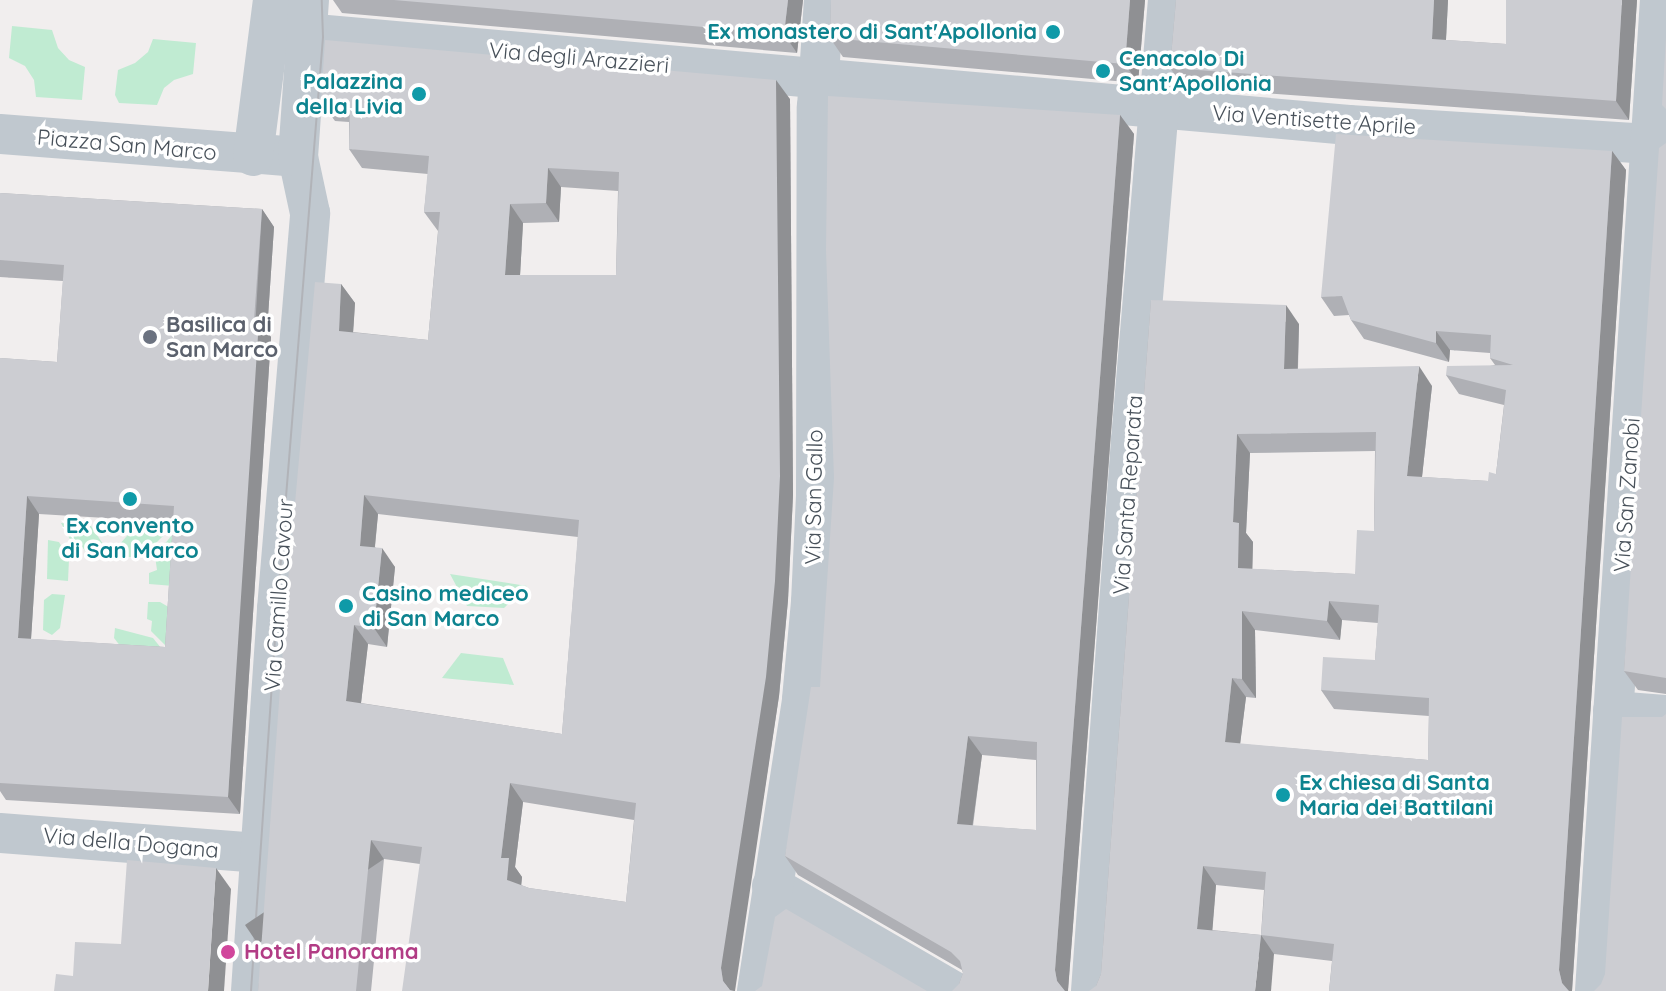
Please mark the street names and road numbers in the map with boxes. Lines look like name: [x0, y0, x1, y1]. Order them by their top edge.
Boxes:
street label: Via degli Arazzieri: [488, 37, 670, 79]
street label: Via Ventisette Aprile: [1211, 100, 1417, 140]
street label: Piazza San Marco: [36, 124, 218, 166]
street label: Via Santa Reparata: [1108, 394, 1148, 596]
street label: Via San Zanobi: [1608, 417, 1646, 573]
street label: Via San Gallo: [800, 429, 828, 565]
street label: Via Camillo Cavour: [259, 498, 299, 692]
street label: Via della Dogana: [42, 822, 220, 864]

